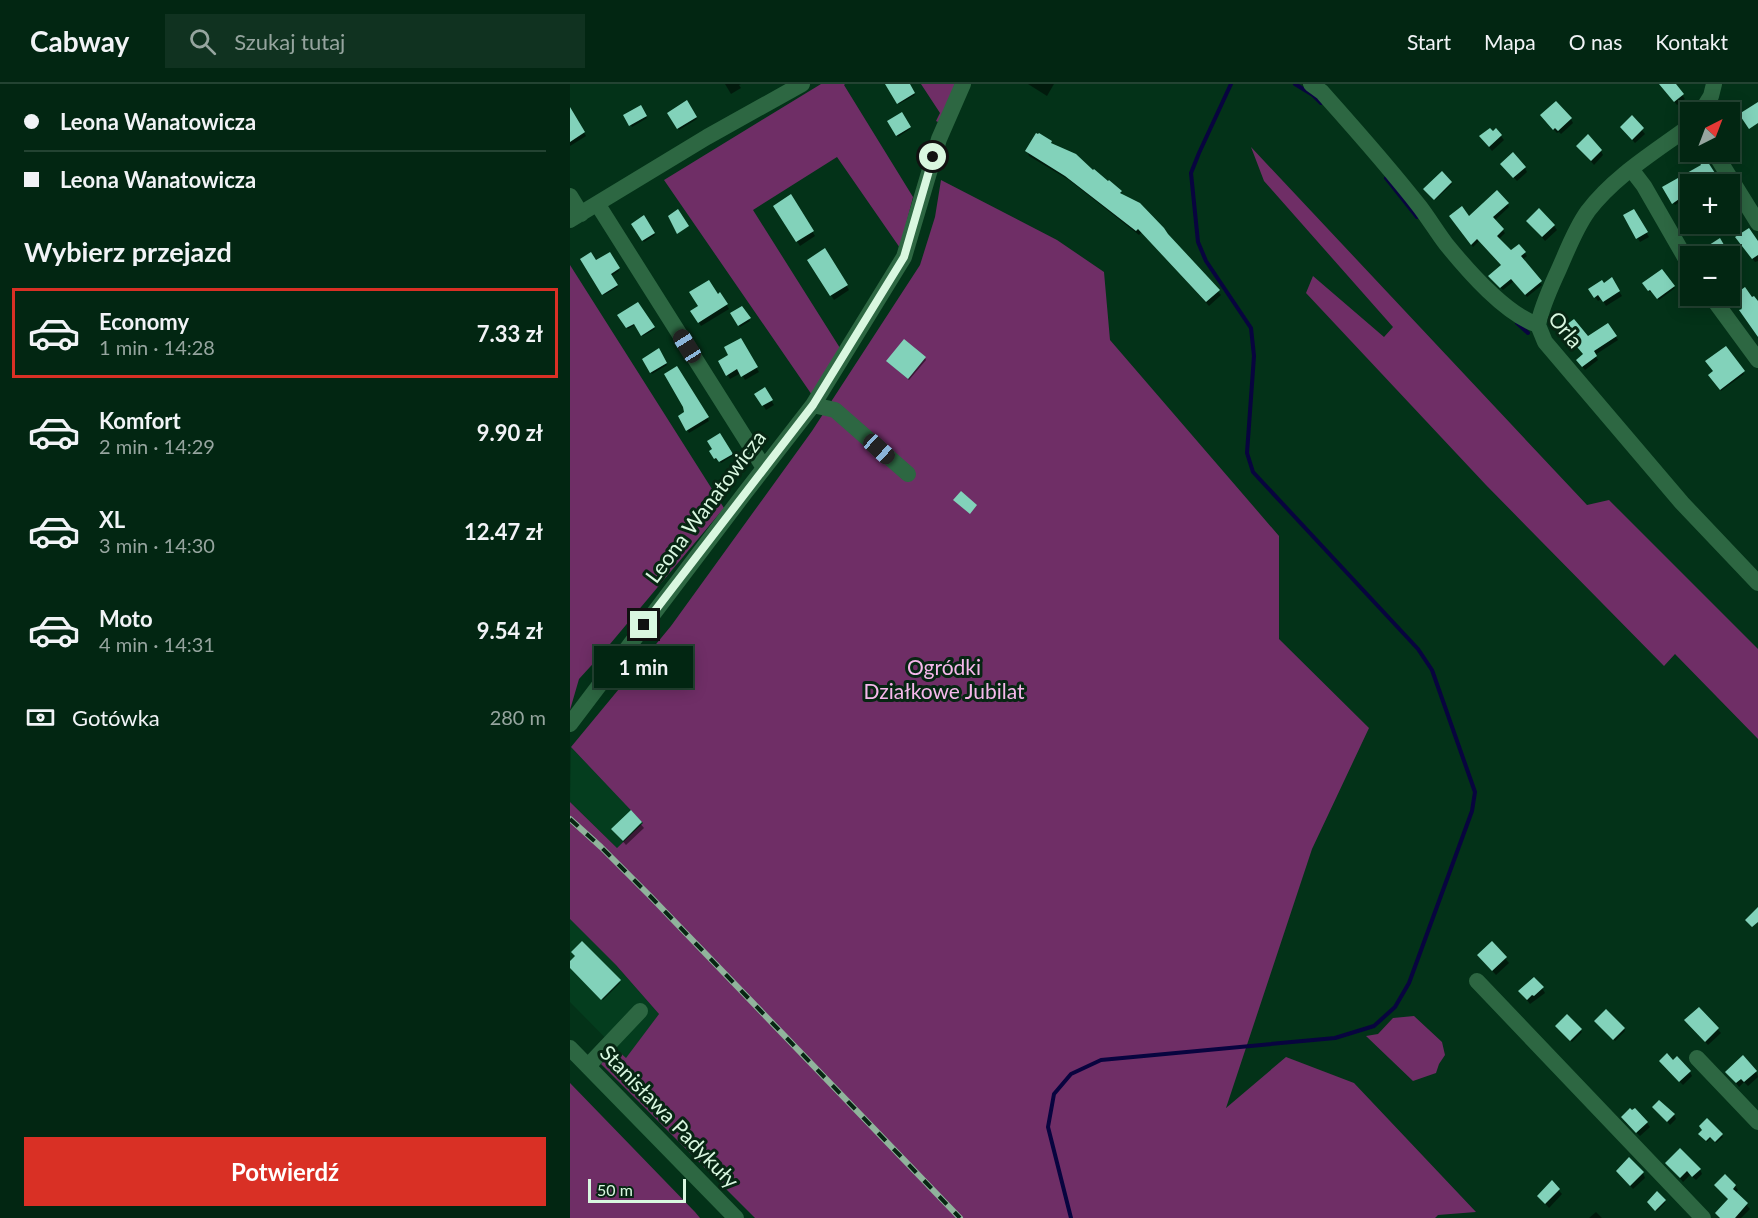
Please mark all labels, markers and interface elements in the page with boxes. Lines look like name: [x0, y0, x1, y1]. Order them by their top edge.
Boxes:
search box: [165, 14, 585, 68]
text: Cabway: [30, 24, 129, 58]
icon: search: [186, 25, 219, 58]
text: Szukaj tutaj: [234, 28, 345, 55]
text: Start: [1407, 29, 1451, 54]
text: Mapa: [1484, 29, 1536, 54]
text: O nas: [1569, 29, 1622, 54]
text: Kontakt: [1655, 29, 1728, 54]
north arrow: [1680, 102, 1740, 162]
map controls: [1680, 102, 1740, 306]
text: Leona Wanatowicza: [60, 108, 256, 135]
route start: [919, 143, 946, 170]
text: Leona Wanatowicza: [60, 166, 256, 193]
button: +: [1680, 174, 1740, 234]
text: Wybierz przejazd: [24, 235, 232, 268]
button: −: [1680, 246, 1740, 306]
icon: car: [27, 306, 81, 360]
street label: Orla: [1544, 306, 1588, 352]
text: Economy: [99, 308, 189, 335]
text: 7.33 zł: [477, 320, 543, 347]
car: [670, 326, 704, 366]
text: 1 min · 14:28: [99, 335, 215, 359]
icon: car: [27, 405, 81, 459]
text: Komfort: [99, 407, 181, 434]
text: 9.90 zł: [477, 419, 543, 446]
street label: Leona Wanatowicza: [639, 425, 770, 587]
car: [860, 430, 898, 468]
text: 2 min · 14:29: [99, 434, 215, 458]
icon: car: [27, 504, 81, 558]
text: XL: [99, 506, 125, 533]
text: 12.47 zł: [464, 518, 543, 545]
text: 3 min · 14:30: [99, 533, 215, 557]
icon: car: [27, 603, 81, 657]
text: Moto: [99, 605, 153, 632]
route end: [630, 611, 657, 638]
text: 9.54 zł: [477, 617, 543, 644]
text: 4 min · 14:31: [99, 632, 215, 656]
callout: 1 min: [595, 646, 694, 688]
park label: Ogródki Działkowe Jubilat: [863, 654, 1025, 703]
text: 1 min: [619, 655, 668, 679]
icon: cash: [24, 701, 57, 734]
text: Gotówka: [72, 704, 160, 731]
text: 280 m: [490, 705, 546, 729]
street label: Stanisława Padykuły: [596, 1039, 745, 1193]
button: Potwierdź: [24, 1137, 546, 1206]
scale bar: [588, 1176, 686, 1204]
text: 50 m: [597, 1180, 633, 1199]

